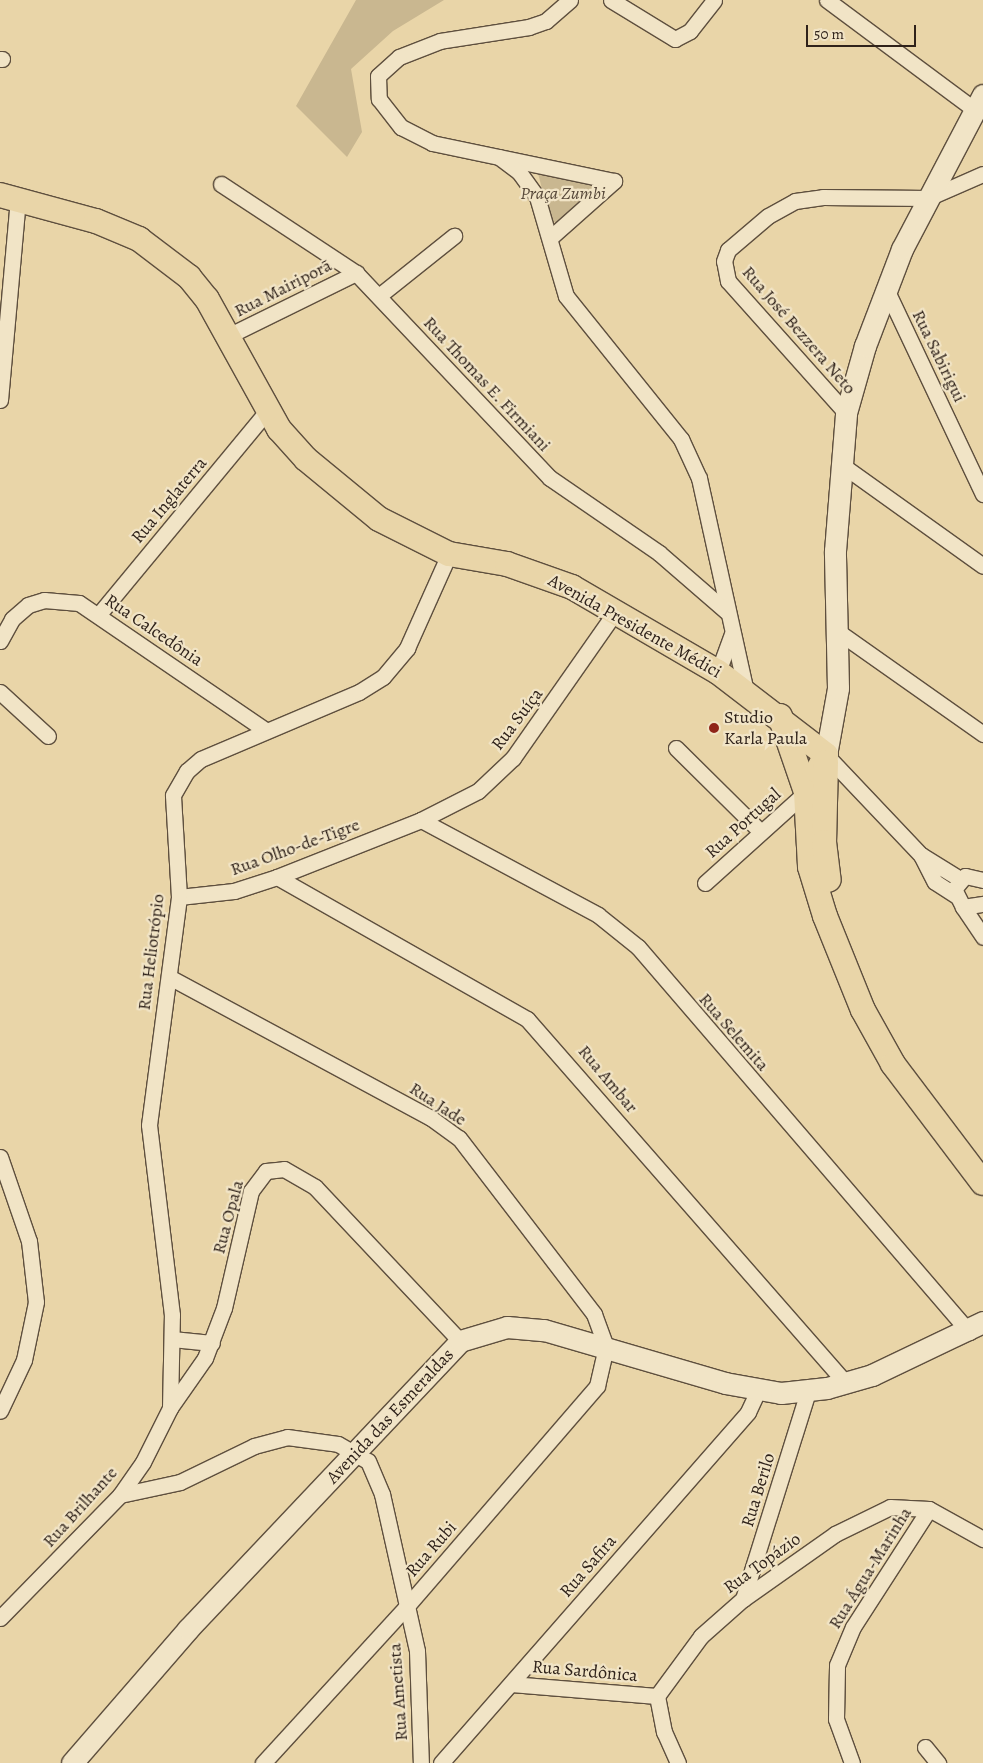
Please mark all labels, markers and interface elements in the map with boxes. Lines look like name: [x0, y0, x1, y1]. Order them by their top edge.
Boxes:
scale bar: [808, 15, 918, 47]
text: 50 m: [814, 24, 844, 44]
park label: Praça Zumbi: [520, 182, 606, 204]
street label: Rua Mairiporã: [231, 254, 335, 322]
street label: Rua José Bezzera Neto: [738, 262, 860, 398]
street label: Rua Sabirigui: [907, 306, 971, 406]
street label: Rua Thomas E. Firmiani: [419, 312, 555, 456]
street label: Rua Inglaterra: [127, 452, 211, 548]
street label: Avenida Presidente Médici: [545, 569, 725, 683]
street label: Rua Calcedônia: [101, 589, 207, 671]
street label: Rua Suíça: [487, 684, 547, 754]
place label: Studio Karla Paula: [724, 707, 807, 750]
marker: Studio Karla Paula: [708, 722, 720, 734]
street label: Rua Portugal: [701, 783, 785, 863]
street label: Rua Olho-de-Tigre: [227, 814, 363, 880]
street label: Rua Heliotrópio: [133, 893, 169, 1011]
street label: Rua Selemita: [694, 989, 774, 1075]
street label: Rua Ambar: [573, 1041, 643, 1117]
street label: Rua Jade: [405, 1078, 471, 1130]
street label: Rua Opala: [208, 1178, 248, 1256]
street label: Avenida das Esmeraldas: [322, 1344, 458, 1488]
street label: Rua Berilo: [737, 1450, 779, 1530]
street label: Rua Brilhante: [38, 1462, 122, 1552]
street label: Rua Água-Marinha: [824, 1503, 916, 1633]
street label: Rua Rubi: [401, 1517, 461, 1581]
street label: Rua Topázio: [719, 1528, 805, 1598]
street label: Rua Safira: [555, 1530, 621, 1602]
street label: Rua Ametista: [384, 1642, 412, 1742]
street label: Rua Sardônica: [531, 1656, 639, 1686]

